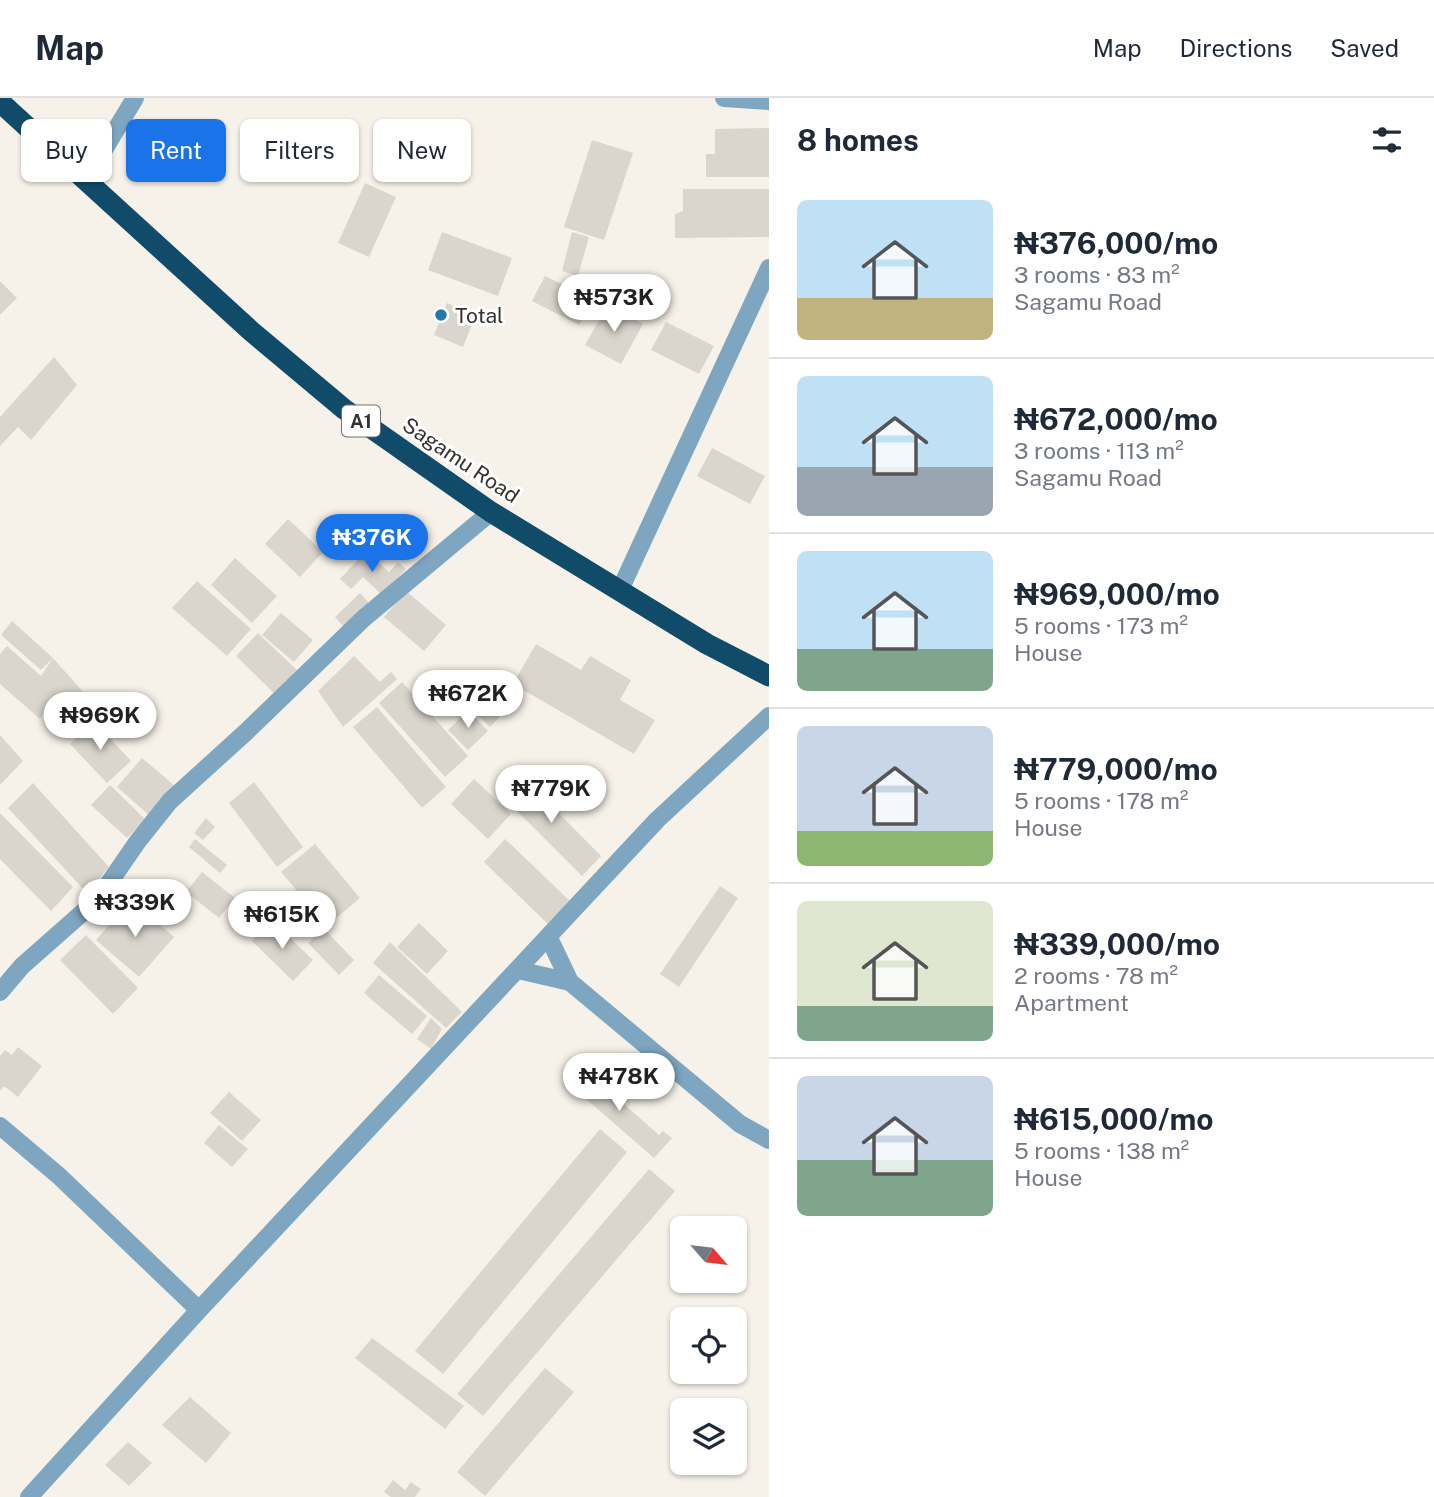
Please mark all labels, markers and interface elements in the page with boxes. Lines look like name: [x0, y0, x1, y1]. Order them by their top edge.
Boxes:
text: Map: [35, 29, 104, 67]
text: Map: [1093, 34, 1142, 62]
text: Directions: [1180, 34, 1292, 62]
text: Saved: [1330, 34, 1399, 62]
chip: Buy: [21, 119, 112, 182]
chip: Rent: [126, 119, 226, 182]
chip: Filters: [240, 119, 359, 182]
chip: New: [373, 119, 471, 182]
icon: filters: [1368, 121, 1406, 159]
text: 8 homes: [797, 122, 919, 158]
text: ₦376,000/mo: [1014, 225, 1218, 261]
icon: home: [853, 228, 937, 312]
text: 3 rooms · 83 m²: [1014, 261, 1180, 288]
pin: ₦573K: [565, 274, 663, 334]
text: ₦573K: [574, 283, 654, 310]
text: Sagamu Road: [1014, 288, 1162, 315]
place label: Total: [455, 303, 503, 328]
marker: Total: [433, 307, 449, 323]
text: ₦672,000/mo: [1014, 401, 1218, 437]
icon: home: [853, 404, 937, 488]
road number: A1: [342, 406, 380, 436]
street label: Sagamu Road: [398, 412, 524, 508]
text: 3 rooms · 113 m²: [1014, 437, 1184, 464]
text: Sagamu Road: [1014, 464, 1162, 491]
pin: ₦376K: [323, 514, 421, 574]
text: ₦376K: [332, 523, 412, 550]
text: ₦969,000/mo: [1014, 576, 1220, 612]
icon: home: [853, 579, 937, 663]
text: 5 rooms · 173 m²: [1014, 612, 1188, 639]
text: House: [1014, 639, 1082, 666]
pin: ₦672K: [419, 670, 517, 730]
text: ₦672K: [428, 679, 508, 706]
pin: ₦969K: [51, 692, 149, 752]
text: ₦969K: [60, 701, 140, 728]
text: ₦779,000/mo: [1014, 751, 1218, 787]
icon: home: [853, 754, 937, 838]
pin: ₦779K: [502, 766, 600, 825]
text: ₦779K: [511, 774, 591, 801]
text: 5 rooms · 178 m²: [1014, 787, 1188, 814]
text: House: [1014, 814, 1082, 841]
pin: ₦339K: [86, 880, 184, 939]
text: ₦339K: [94, 888, 176, 915]
pin: ₦615K: [233, 892, 331, 951]
text: ₦615K: [244, 900, 320, 927]
text: ₦339,000/mo: [1014, 926, 1220, 962]
icon: home: [853, 929, 937, 1013]
text: 2 rooms · 78 m²: [1014, 962, 1178, 989]
text: Apartment: [1014, 989, 1129, 1016]
pin: ₦478K: [570, 1054, 668, 1113]
text: ₦478K: [579, 1062, 659, 1089]
text: ₦615,000/mo: [1014, 1101, 1214, 1137]
icon: home: [853, 1104, 937, 1188]
text: 5 rooms · 138 m²: [1014, 1137, 1189, 1164]
text: House: [1014, 1164, 1082, 1191]
north arrow: [670, 1216, 747, 1293]
map controls: [670, 1216, 747, 1475]
button: locate: [670, 1307, 747, 1384]
button: layers: [670, 1398, 747, 1475]

